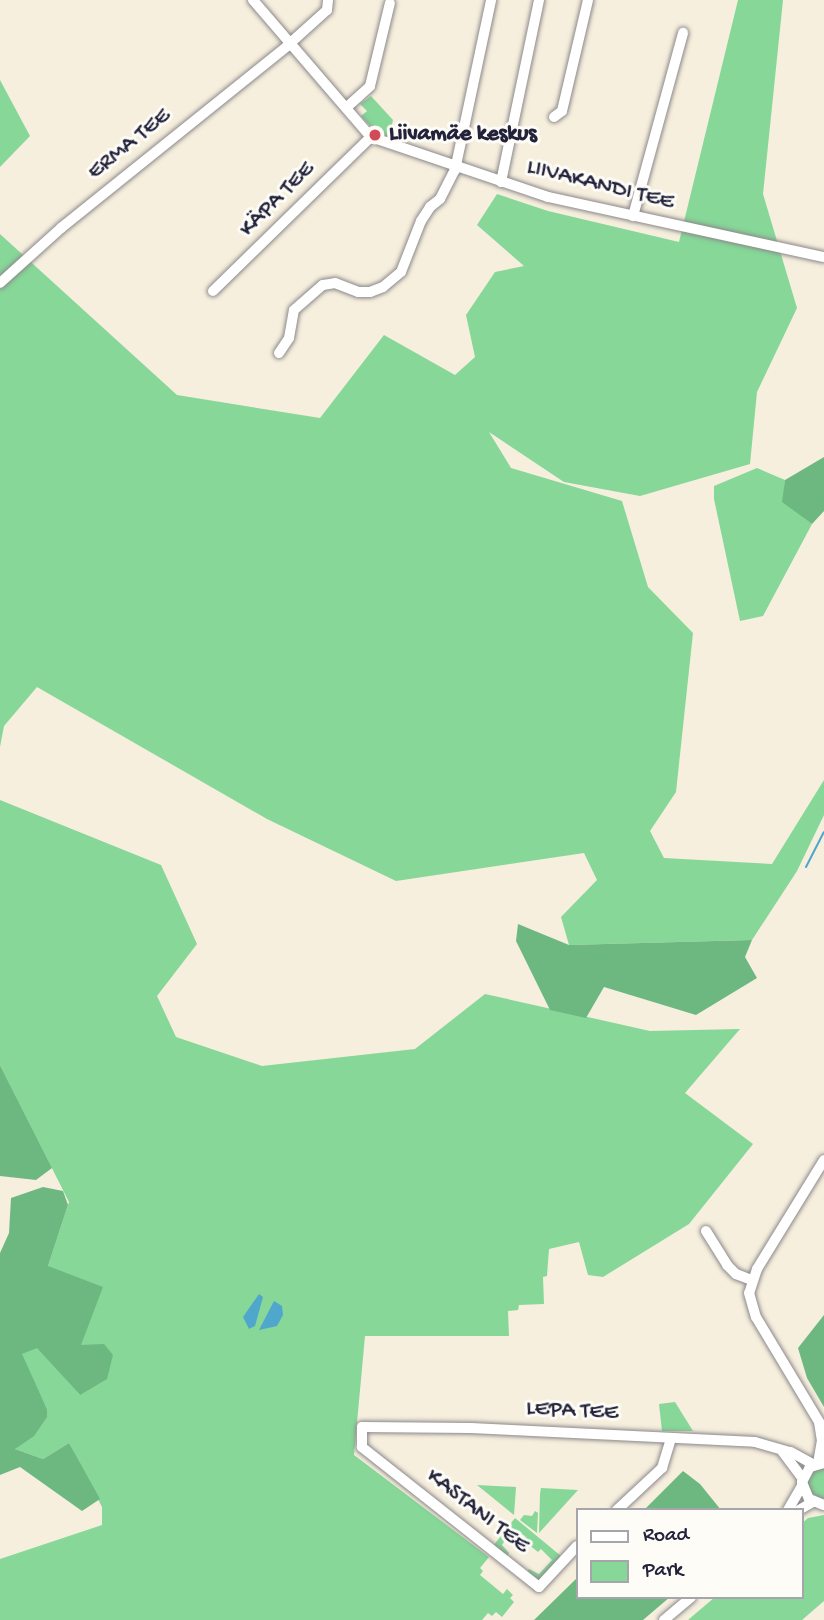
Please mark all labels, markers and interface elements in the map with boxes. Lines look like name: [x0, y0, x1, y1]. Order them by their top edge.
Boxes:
street label: ERMA TEE: [83, 103, 177, 187]
place label: Liivamäe keskus: [389, 121, 537, 149]
marker: Liivamäe keskus: [367, 127, 383, 143]
street label: LIIVAKANDI TEE: [524, 154, 676, 218]
street label: KÄPA TEE: [234, 156, 322, 244]
street label: LEPA TEE: [525, 1396, 619, 1428]
street label: KASTANI TEE: [420, 1463, 534, 1561]
legend: [576, 1508, 803, 1599]
text: Road: [643, 1524, 689, 1549]
text: Park: [643, 1559, 683, 1584]

